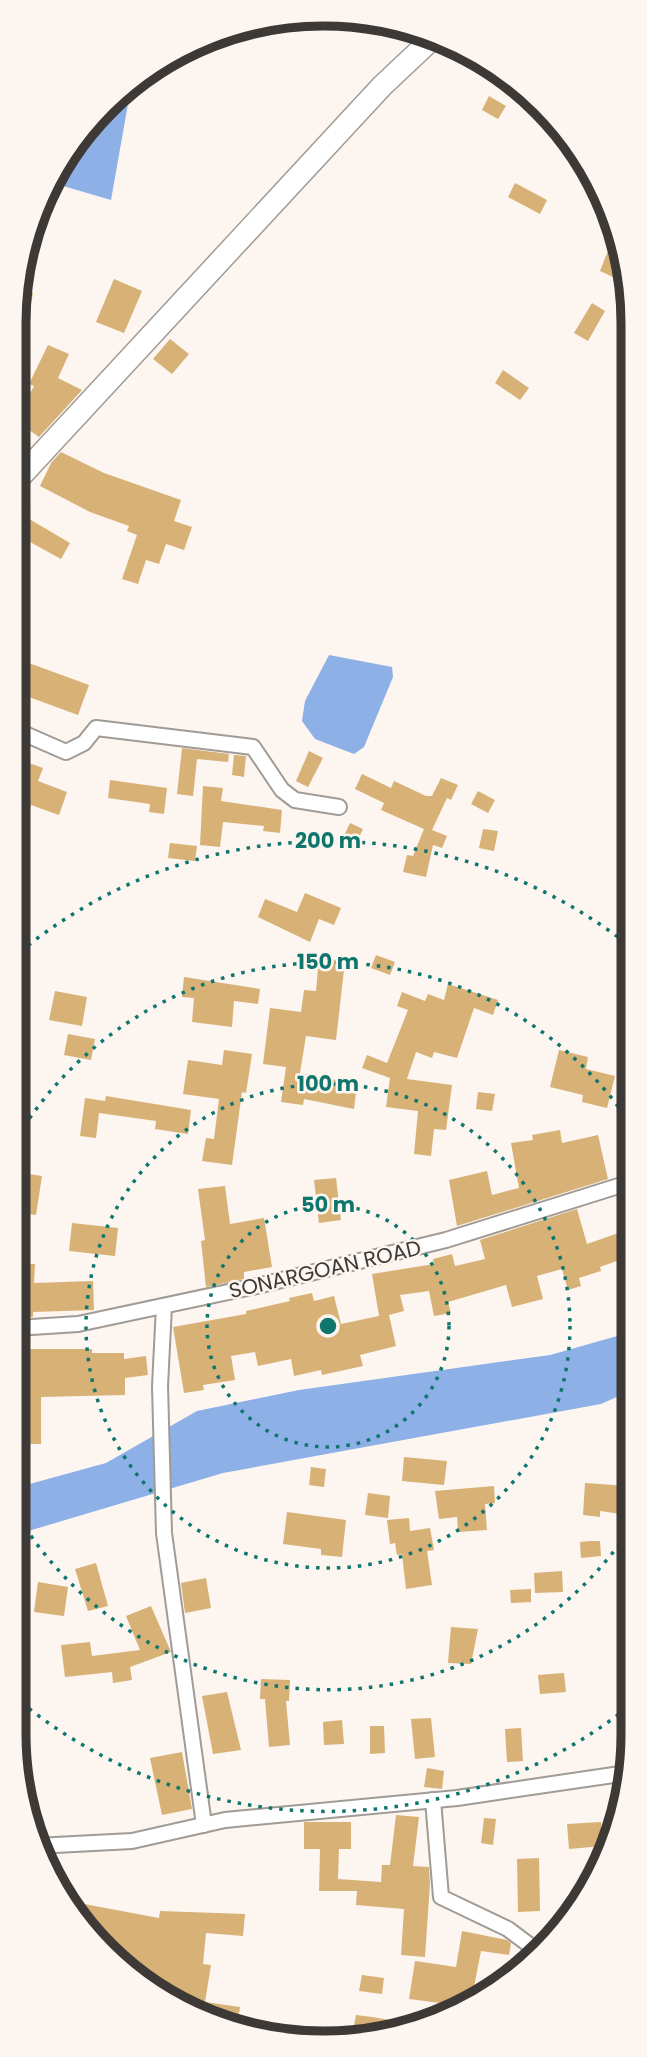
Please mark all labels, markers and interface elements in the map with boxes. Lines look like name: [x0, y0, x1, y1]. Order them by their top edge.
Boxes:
text: 200 m: [295, 826, 361, 855]
text: 150 m: [297, 947, 359, 976]
text: 100 m: [297, 1069, 359, 1098]
text: 50 m: [301, 1190, 355, 1219]
street label: SONARGOAN ROAD: [226, 1233, 424, 1305]
centre of rings: [316, 1314, 340, 1338]

